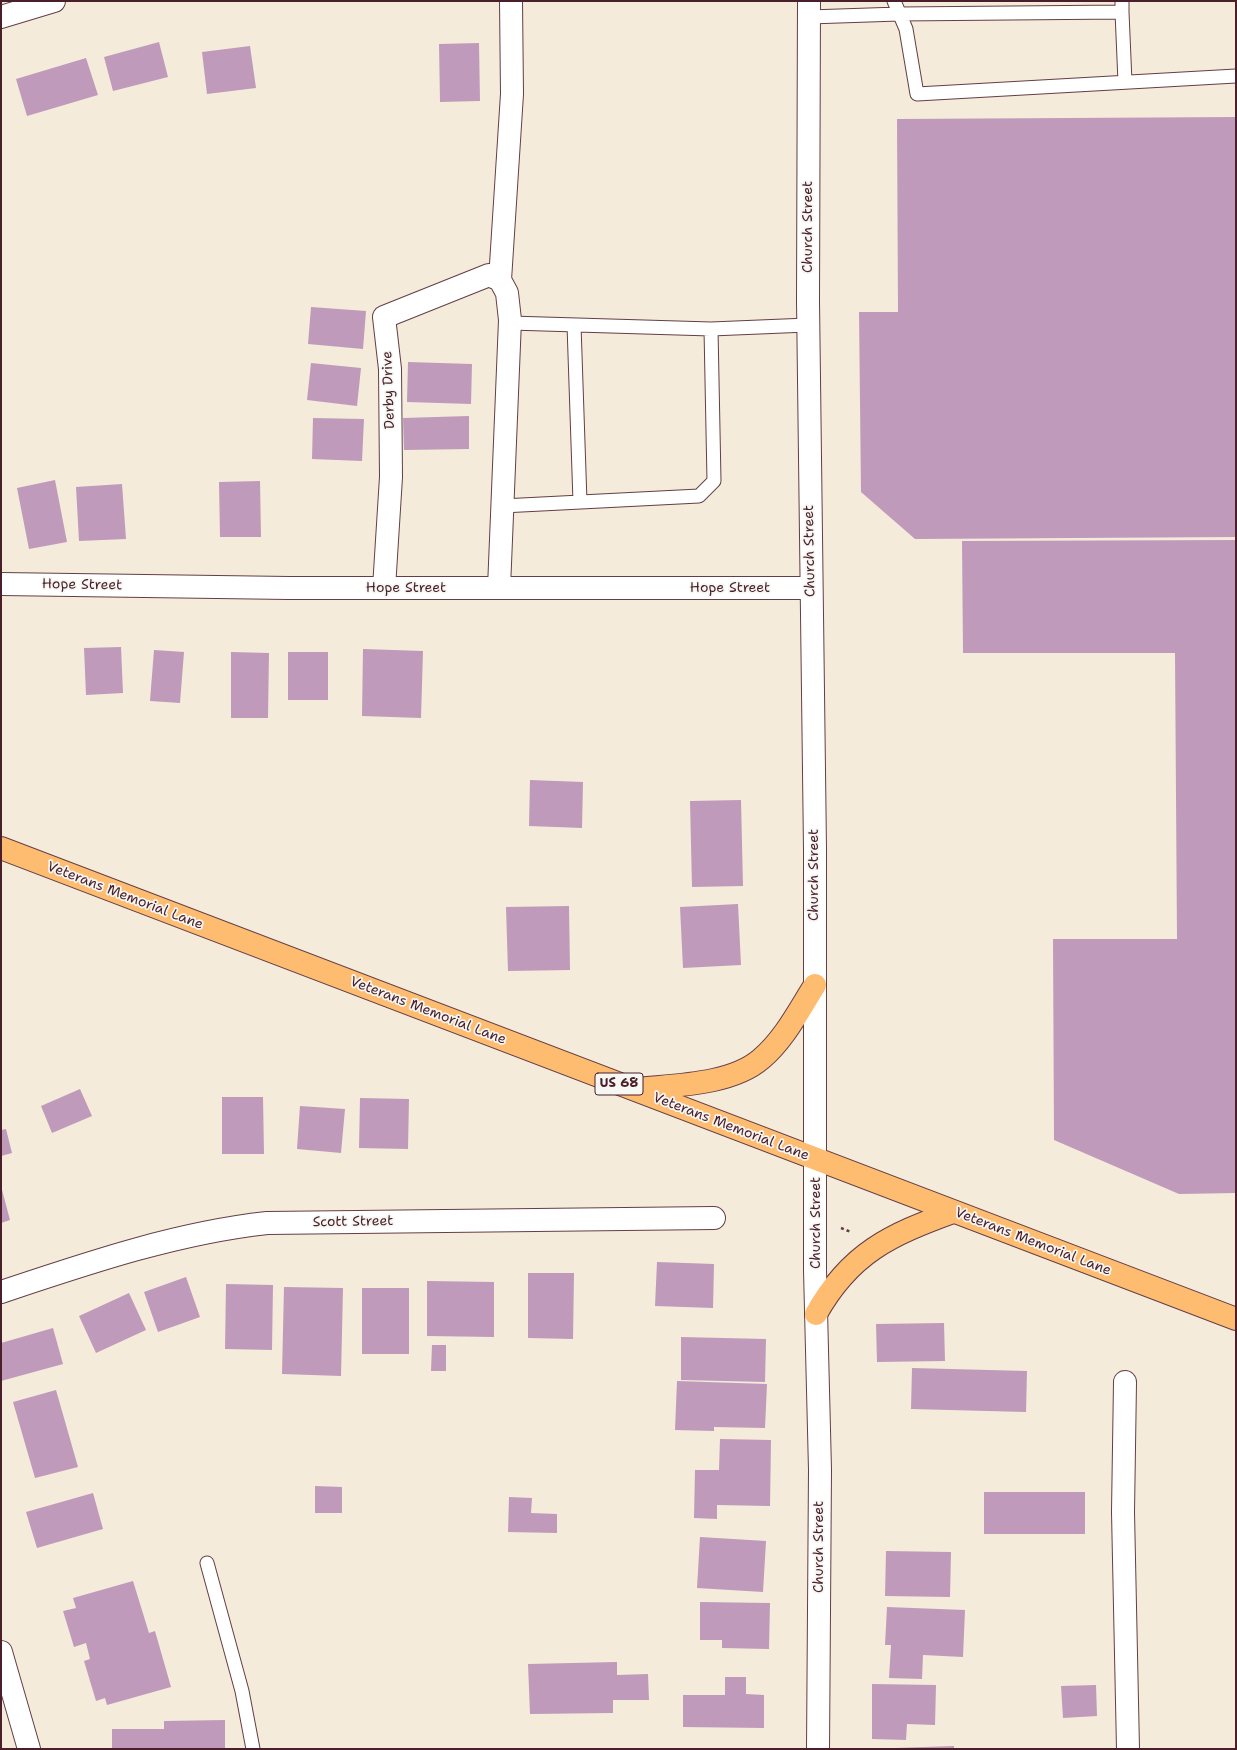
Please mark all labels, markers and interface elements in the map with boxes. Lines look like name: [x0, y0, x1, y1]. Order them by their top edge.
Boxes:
street label: Church Street: [800, 181, 816, 273]
street label: Derby Drive: [379, 351, 399, 429]
street label: Church Street: [801, 505, 819, 597]
street label: Hope Street: [42, 576, 122, 594]
street label: Hope Street: [366, 580, 446, 596]
street label: Hope Street: [690, 580, 770, 596]
street label: Church Street: [806, 829, 822, 921]
street label: Veterans Memorial Lane: [45, 858, 205, 934]
street label: Veterans Memorial Lane: [348, 973, 508, 1049]
road number: US 68: [595, 1073, 643, 1095]
street label: Veterans Memorial Lane: [651, 1089, 811, 1165]
street label: Church Street: [808, 1177, 824, 1269]
street label: Veterans Memorial Lane: [953, 1204, 1113, 1280]
street label: Scott Street: [313, 1213, 393, 1231]
street label: Church Street: [811, 1501, 827, 1593]

